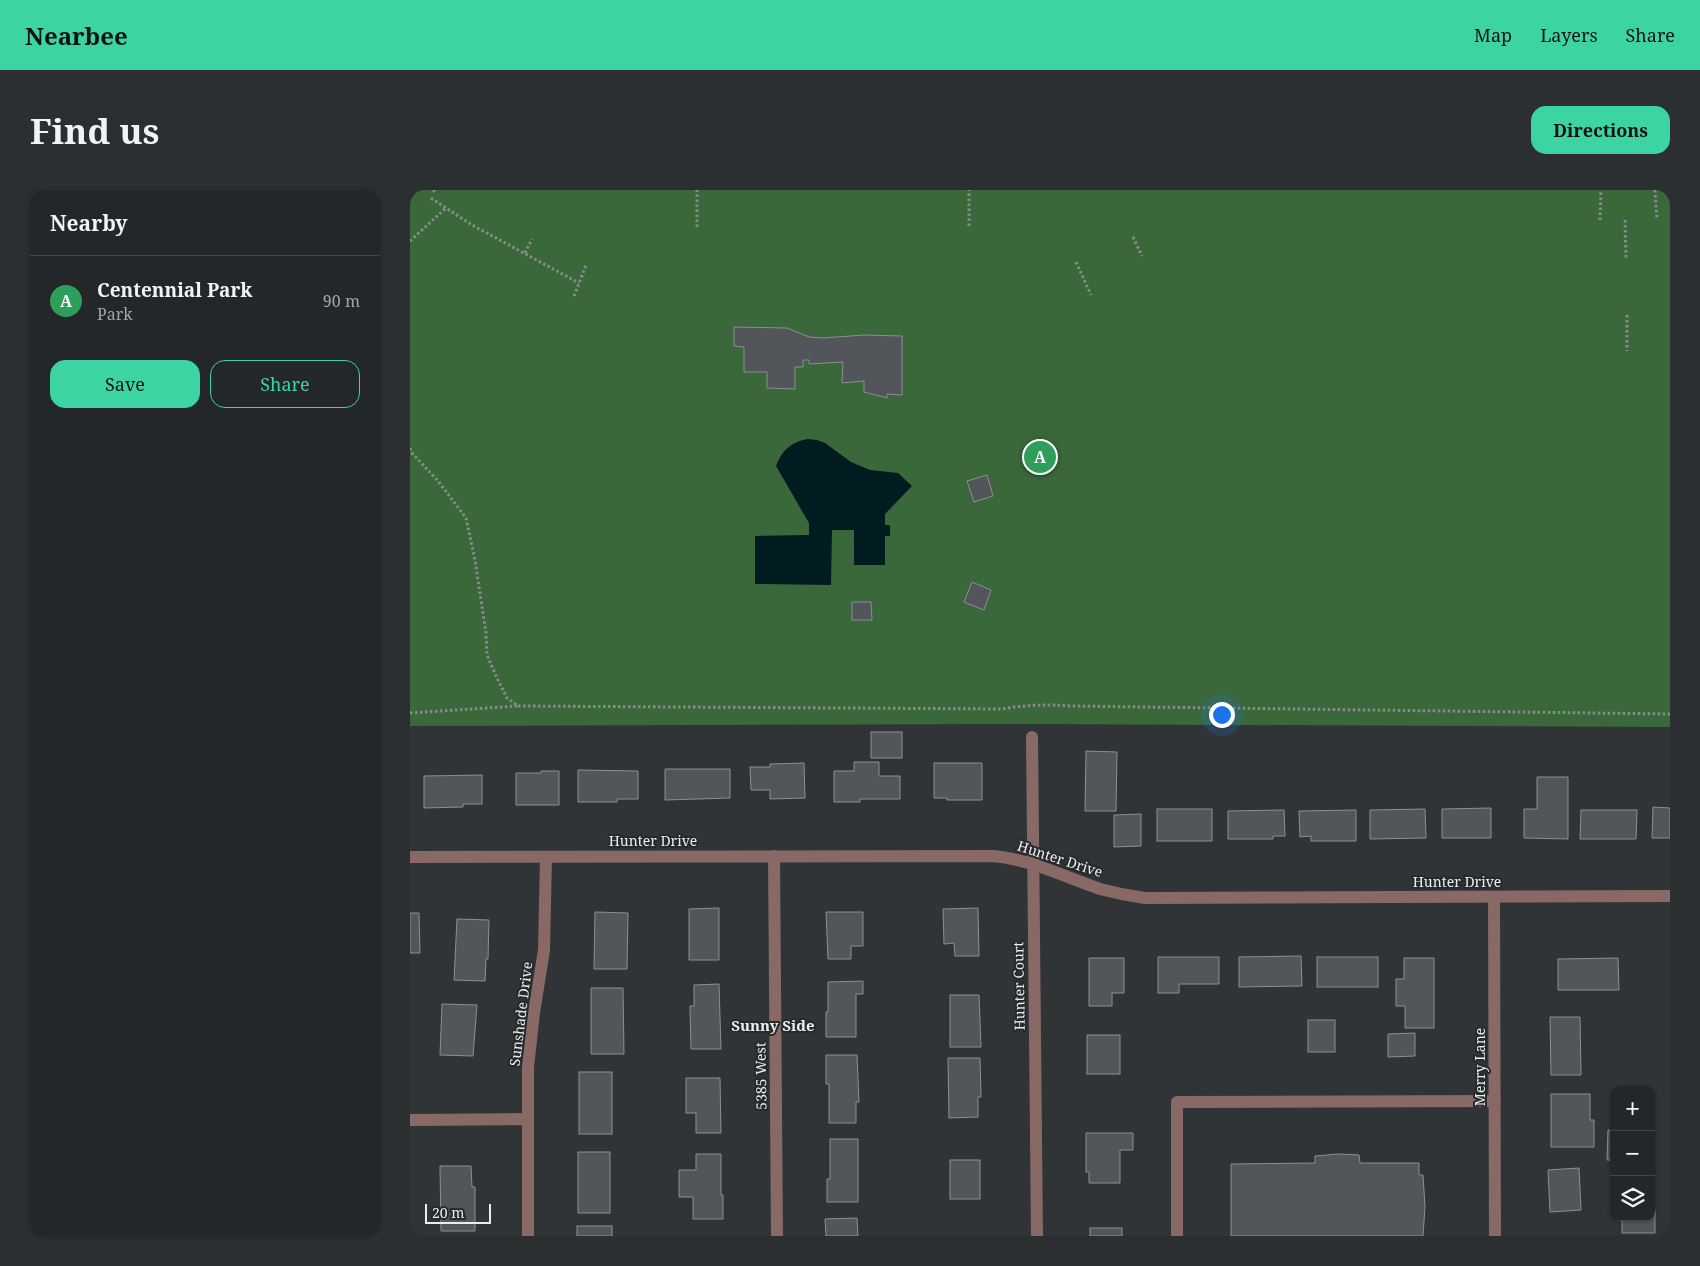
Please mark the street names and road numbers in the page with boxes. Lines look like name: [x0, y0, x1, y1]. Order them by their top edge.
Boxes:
street label: Hunter Drive: [609, 831, 697, 850]
street label: Hunter Drive: [1015, 836, 1105, 881]
street label: Hunter Drive: [1413, 872, 1501, 891]
street label: Hunter Court: [1008, 941, 1029, 1031]
street label: Sunshade Drive: [505, 961, 536, 1067]
street label: Merry Lane: [1470, 1028, 1489, 1106]
street label: 5385 West: [750, 1042, 771, 1110]

